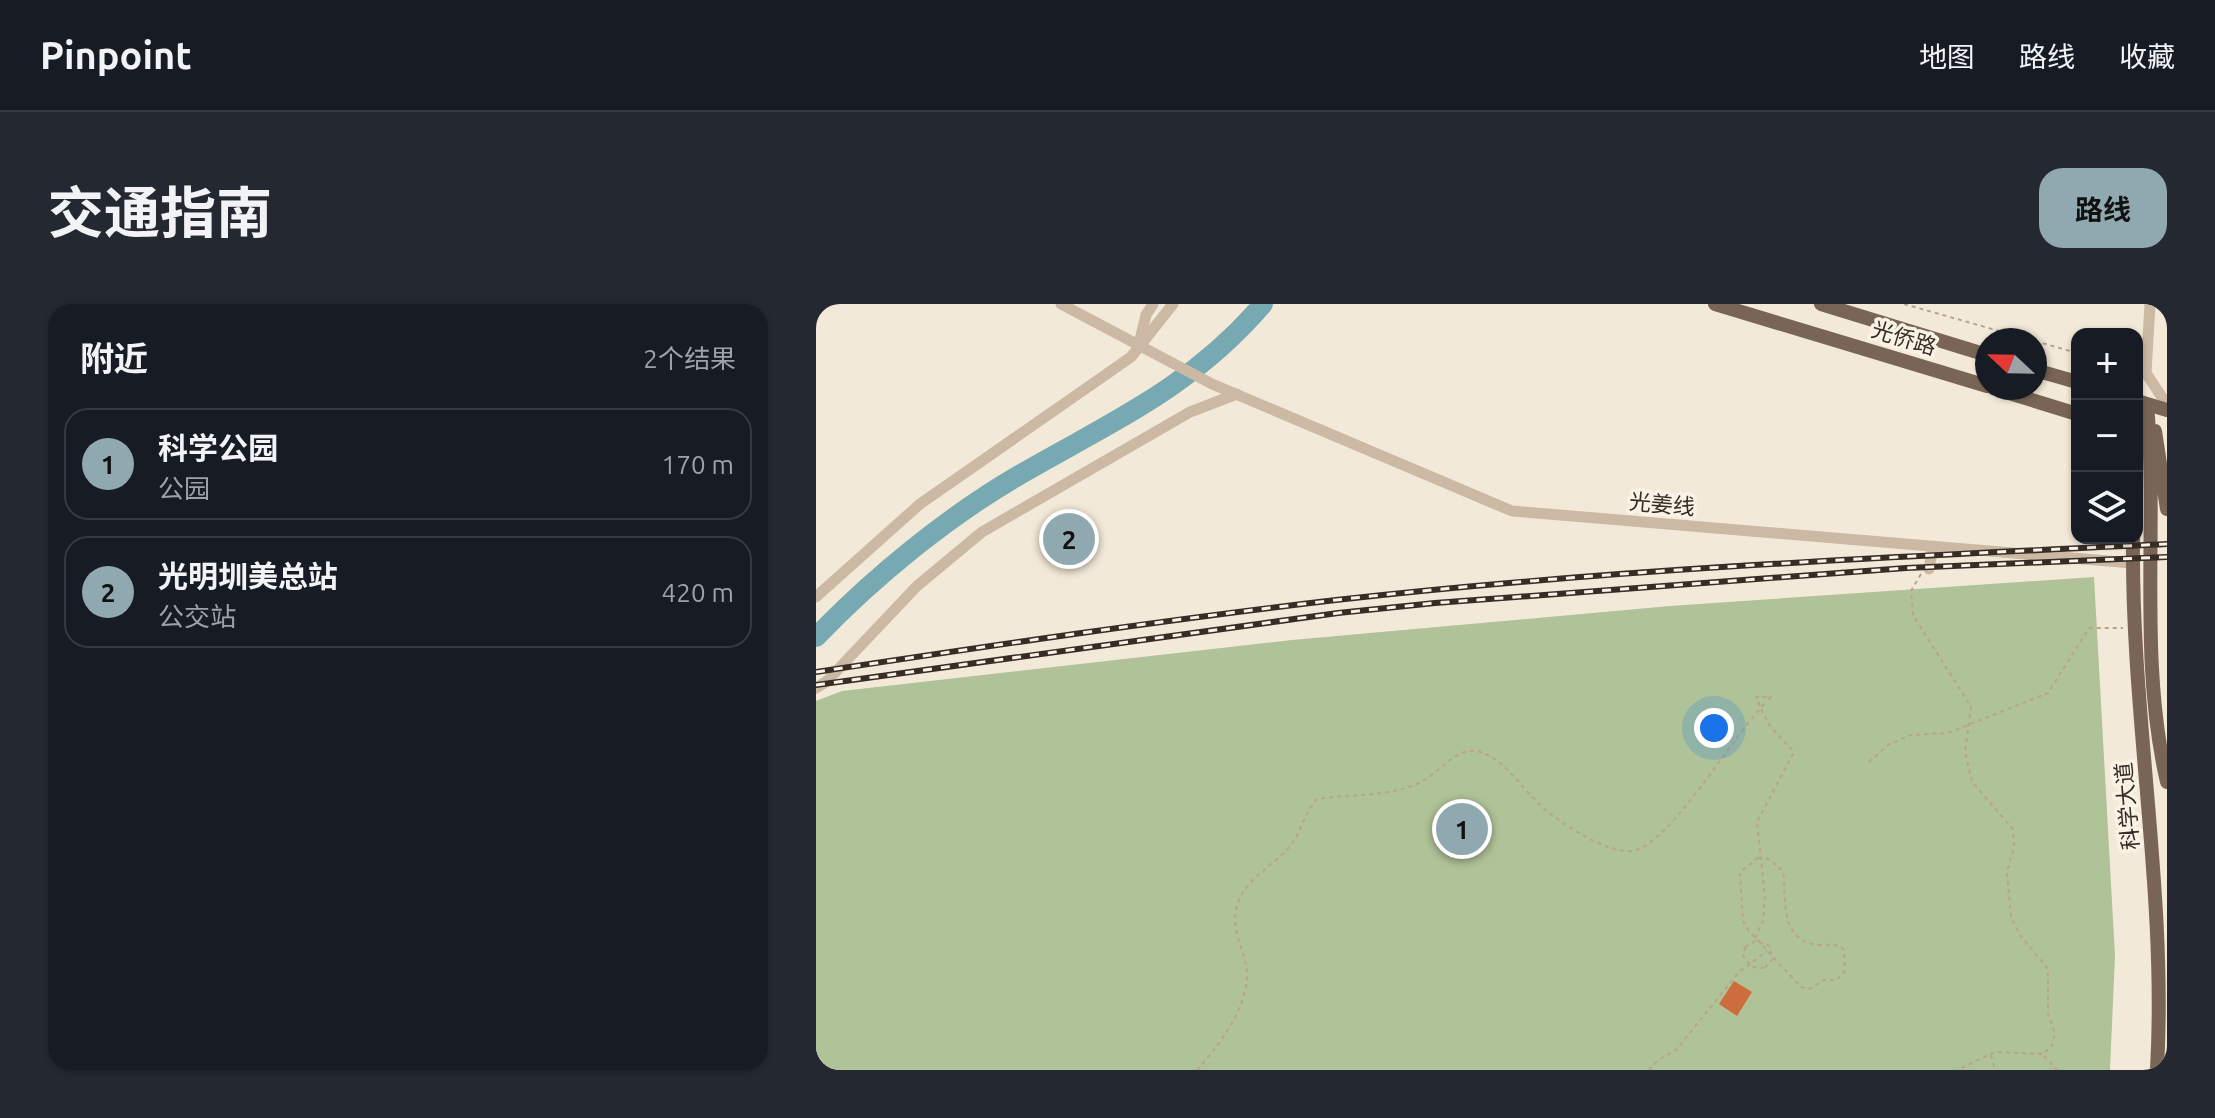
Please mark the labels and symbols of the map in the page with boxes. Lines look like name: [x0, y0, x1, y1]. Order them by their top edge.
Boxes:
street label: 光侨路: [1869, 316, 1939, 359]
north arrow: [1975, 328, 2047, 400]
street label: 光姜线: [1628, 488, 1696, 519]
pin: 2: [1043, 509, 1095, 569]
your location: [1694, 708, 1734, 748]
street label: 科学大道: [2110, 761, 2143, 851]
pin: 1: [1436, 799, 1488, 859]

